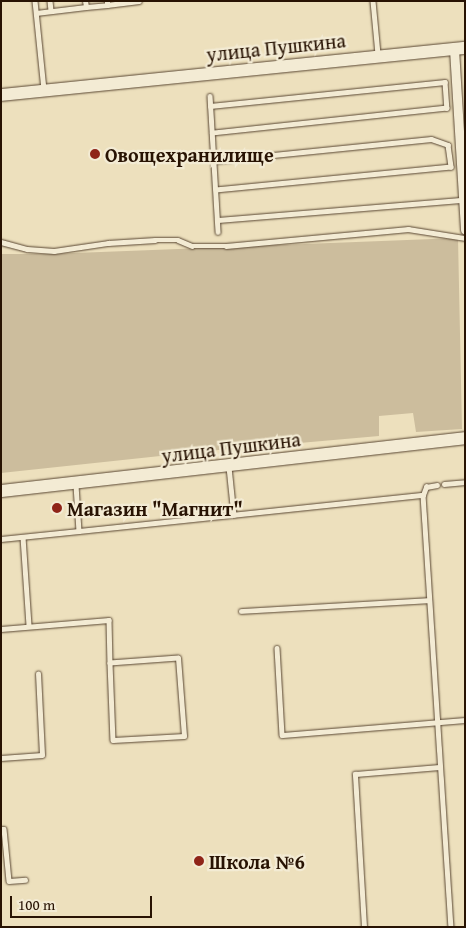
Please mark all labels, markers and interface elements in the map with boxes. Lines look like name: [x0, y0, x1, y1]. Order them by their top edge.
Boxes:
street label: улица Пушкина: [205, 28, 347, 66]
place label: Овощехранилище: [105, 142, 274, 166]
marker: Овощехранилище: [89, 148, 101, 160]
street label: улица Пушкина: [160, 427, 302, 467]
place label: Магазин "Магнит": [67, 496, 243, 520]
marker: Магазин "Магнит": [51, 502, 63, 514]
place label: Школа №6: [209, 849, 305, 873]
marker: Школа №6: [193, 855, 205, 867]
scale bar: [12, 886, 155, 918]
text: 100 m: [18, 894, 55, 915]

